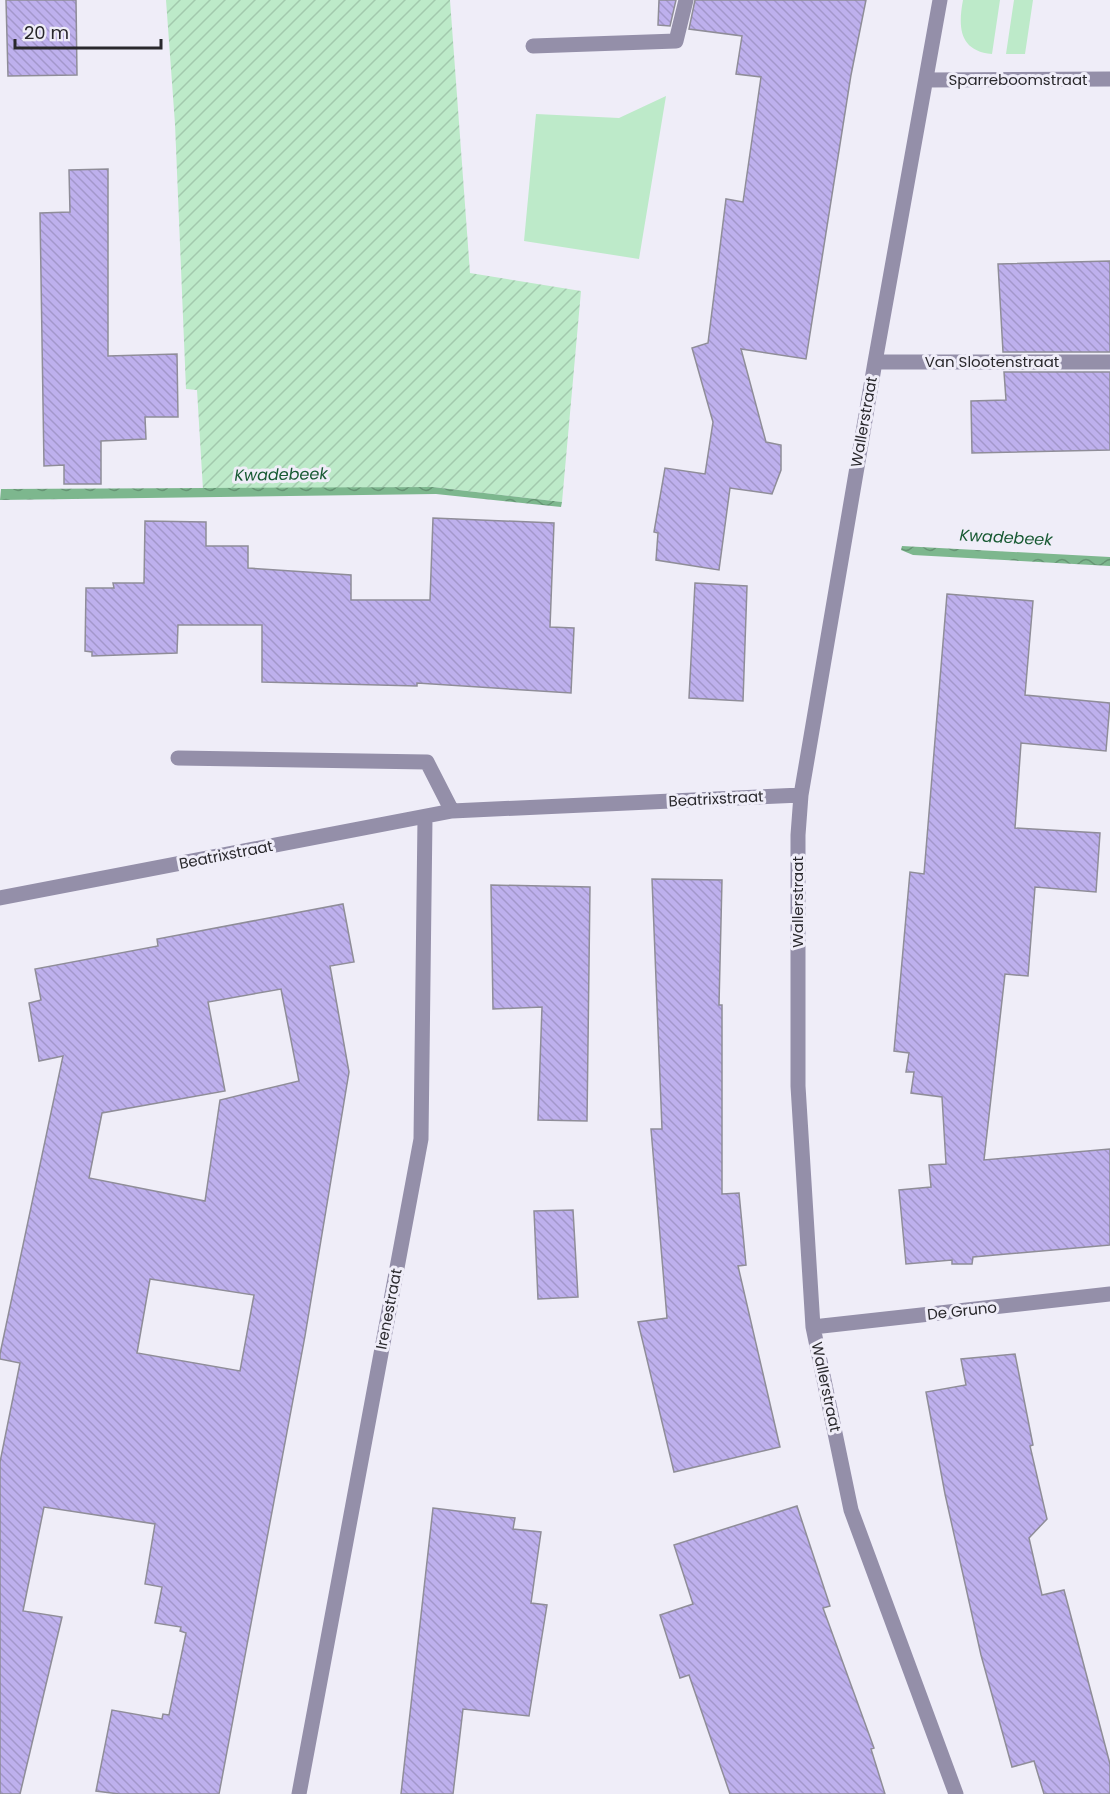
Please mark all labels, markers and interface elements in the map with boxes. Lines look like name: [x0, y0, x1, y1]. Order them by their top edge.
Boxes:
scale bar: [15, 12, 160, 50]
text: 20 m: [24, 20, 69, 45]
street label: Sparreboomstraat: [949, 69, 1088, 90]
street label: Van Slootenstraat: [925, 351, 1059, 372]
street label: Wallerstraat: [845, 375, 882, 469]
water label: Kwadebeek: [234, 462, 329, 487]
water label: Kwadebeek: [959, 524, 1054, 551]
street label: Beatrixstraat: [668, 786, 764, 811]
street label: Beatrixstraat: [177, 835, 275, 874]
street label: Wallerstraat: [787, 856, 808, 948]
street label: Irenestraat: [370, 1267, 407, 1351]
street label: De Gruno: [926, 1296, 998, 1325]
street label: Wallerstraat: [807, 1340, 846, 1434]

